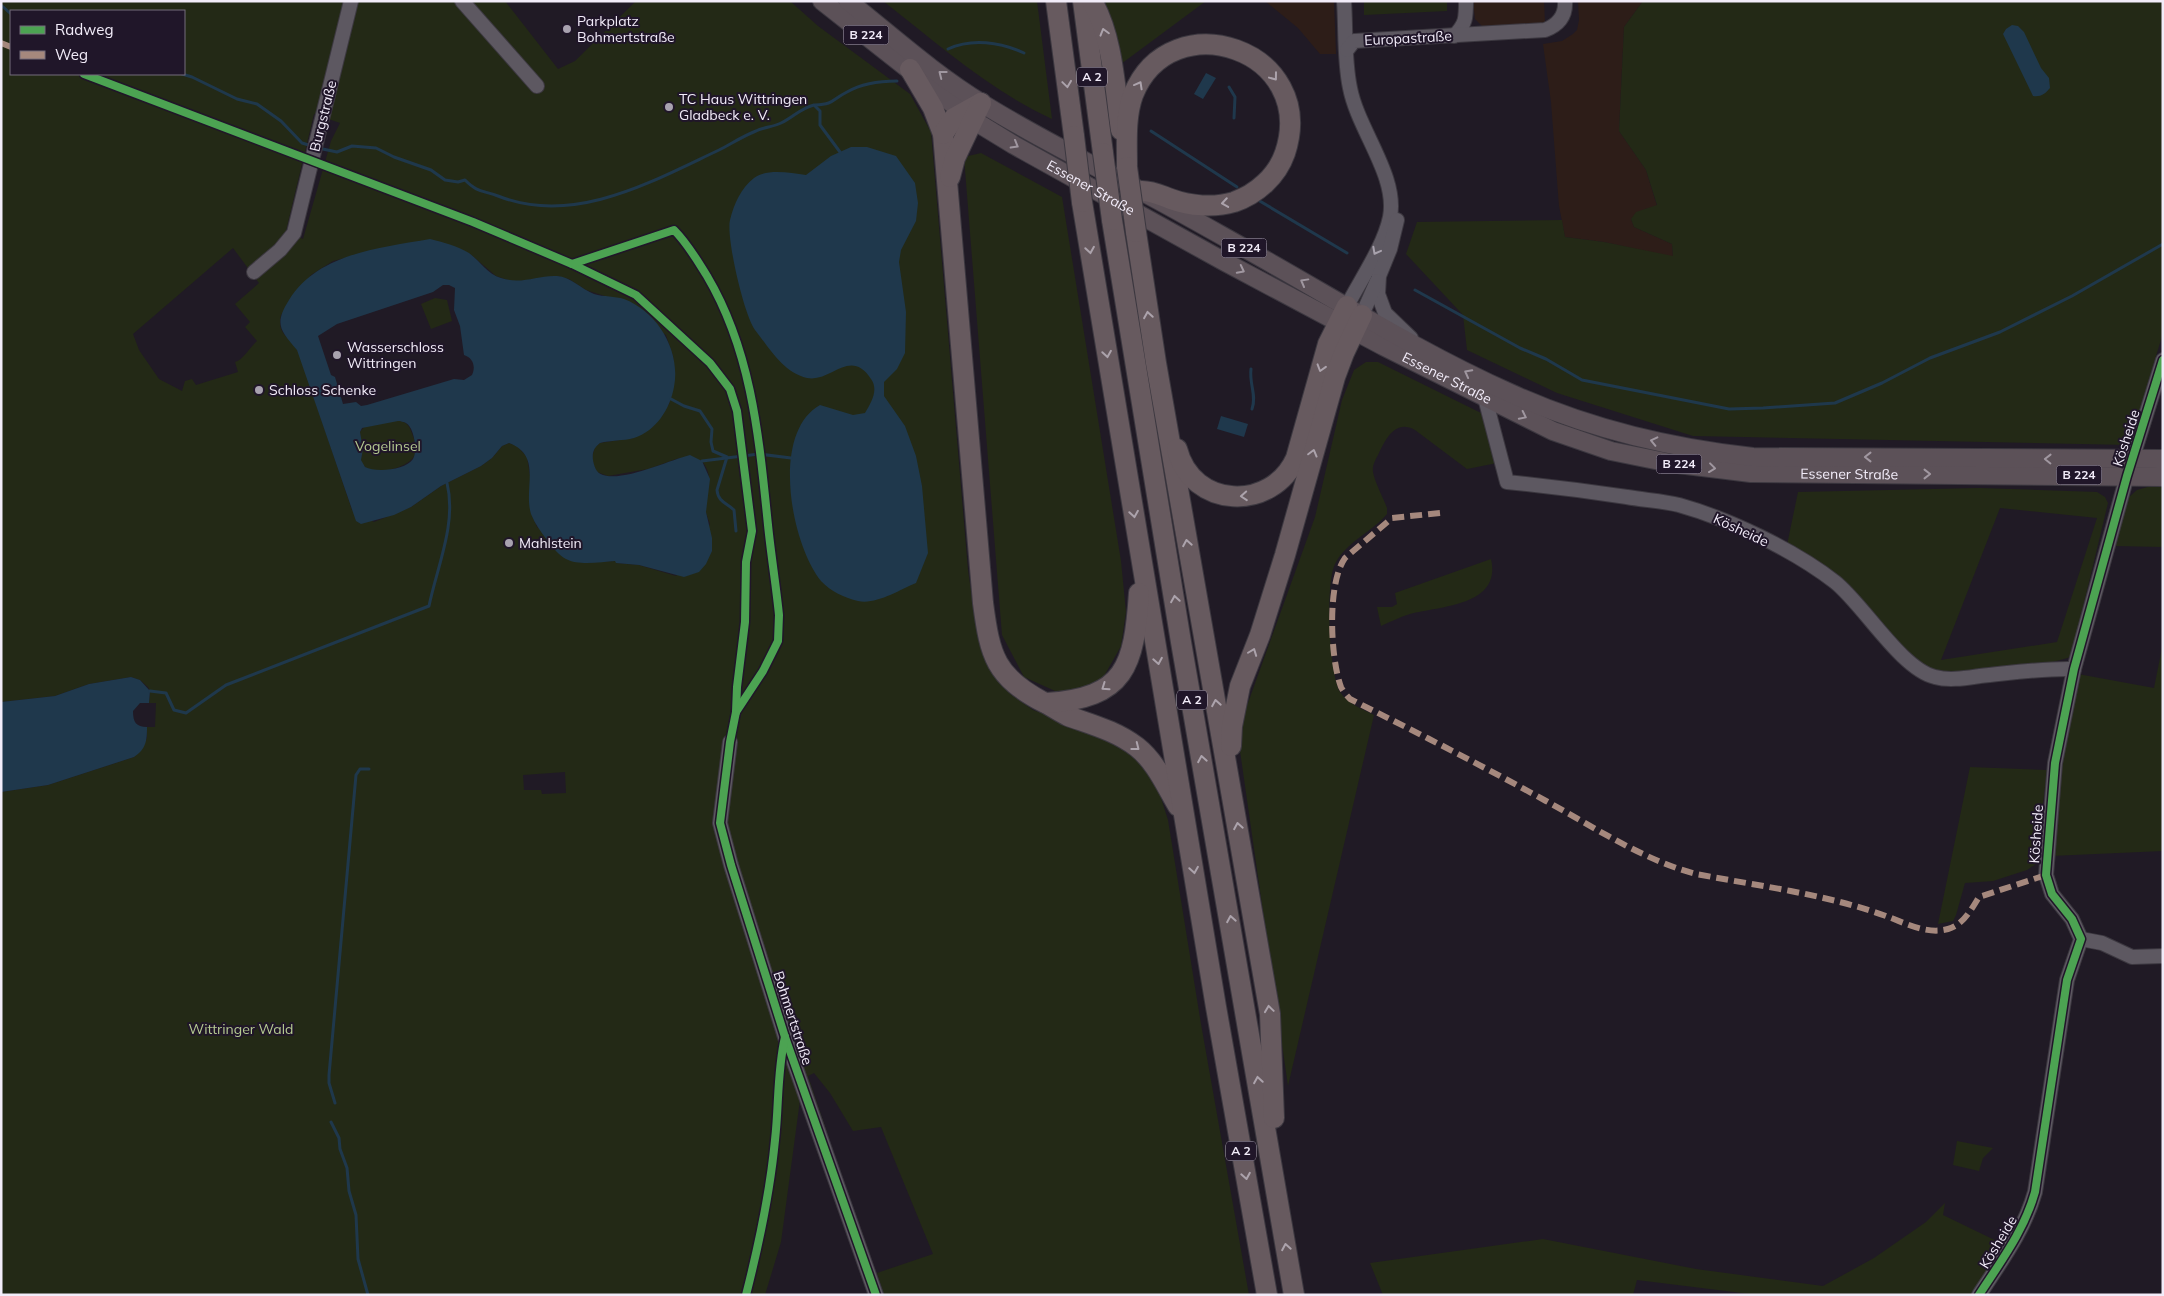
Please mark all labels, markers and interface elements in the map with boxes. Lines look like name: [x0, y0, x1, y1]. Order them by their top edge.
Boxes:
legend: [10, 10, 185, 75]
place label: Parkplatz Bohmertstraße: [577, 12, 675, 46]
text: Radweg: [55, 20, 113, 39]
marker: Parkplatz Bohmertstraße: [561, 23, 573, 35]
road number: B 224: [844, 26, 888, 44]
street label: Europastraße: [1364, 27, 1452, 49]
one-way arrow: [1100, 29, 1110, 37]
text: Weg: [55, 45, 88, 64]
road number: A 2: [1077, 68, 1107, 86]
one-way arrow: [938, 71, 947, 80]
one-way arrow: [1268, 71, 1277, 81]
street label: Burgstraße: [305, 79, 341, 153]
one-way arrow: [1061, 80, 1071, 89]
one-way arrow: [1132, 81, 1142, 90]
place label: TC Haus Wittringen Gladbeck e. V.: [679, 90, 807, 124]
marker: TC Haus Wittringen Gladbeck e. V.: [663, 101, 675, 113]
one-way arrow: [1010, 139, 1019, 149]
street label: Essener Straße: [1044, 156, 1138, 219]
one-way arrow: [1221, 197, 1229, 208]
road number: B 224: [1222, 238, 1266, 258]
one-way arrow: [1372, 245, 1382, 254]
one-way arrow: [1084, 247, 1095, 255]
one-way arrow: [1235, 264, 1244, 274]
one-way arrow: [1301, 278, 1310, 288]
one-way arrow: [1144, 310, 1154, 319]
place label: Wasserschloss Wittringen: [347, 338, 444, 372]
street label: Essener Straße: [1399, 348, 1495, 408]
marker: Wasserschloss Wittringen: [331, 349, 343, 361]
one-way arrow: [1101, 350, 1111, 359]
one-way arrow: [1316, 363, 1326, 371]
one-way arrow: [1464, 369, 1473, 379]
place label: Schloss Schenke: [269, 381, 376, 399]
marker: Schloss Schenke: [253, 384, 265, 396]
street label: Kösheide: [2108, 407, 2144, 469]
one-way arrow: [1518, 410, 1527, 420]
one-way arrow: [1650, 436, 1659, 447]
park label: Vogelinsel: [355, 437, 421, 455]
one-way arrow: [1307, 448, 1318, 457]
one-way arrow: [1863, 452, 1871, 462]
road number: B 224: [1656, 454, 1702, 474]
one-way arrow: [2043, 454, 2051, 464]
one-way arrow: [1708, 462, 1716, 473]
street label: Essener Straße: [1800, 464, 1898, 483]
road number: B 224: [2056, 466, 2102, 484]
one-way arrow: [1924, 469, 1931, 479]
one-way arrow: [1239, 490, 1247, 501]
street label: Kösheide: [1711, 509, 1771, 551]
one-way arrow: [1128, 510, 1138, 519]
place label: Mahlstein: [519, 534, 582, 552]
marker: Mahlstein: [503, 537, 515, 549]
one-way arrow: [1183, 538, 1193, 547]
one-way arrow: [1170, 595, 1180, 604]
one-way arrow: [1247, 648, 1257, 657]
one-way arrow: [1153, 657, 1163, 666]
one-way arrow: [1102, 681, 1111, 690]
road number: A 2: [1177, 690, 1207, 710]
one-way arrow: [1211, 698, 1221, 707]
one-way arrow: [1130, 741, 1140, 750]
one-way arrow: [1198, 755, 1208, 764]
street label: Kösheide: [2025, 804, 2047, 864]
one-way arrow: [1233, 822, 1243, 830]
one-way arrow: [1188, 865, 1198, 874]
one-way arrow: [1226, 915, 1236, 924]
street label: Bohmertstraße: [769, 969, 817, 1067]
one-way arrow: [1264, 1004, 1275, 1012]
park label: Wittringer Wald: [189, 1020, 293, 1038]
one-way arrow: [1253, 1075, 1263, 1084]
road number: A 2: [1226, 1142, 1256, 1160]
one-way arrow: [1240, 1171, 1250, 1180]
street label: Kösheide: [1975, 1212, 2021, 1272]
one-way arrow: [1281, 1242, 1291, 1251]

